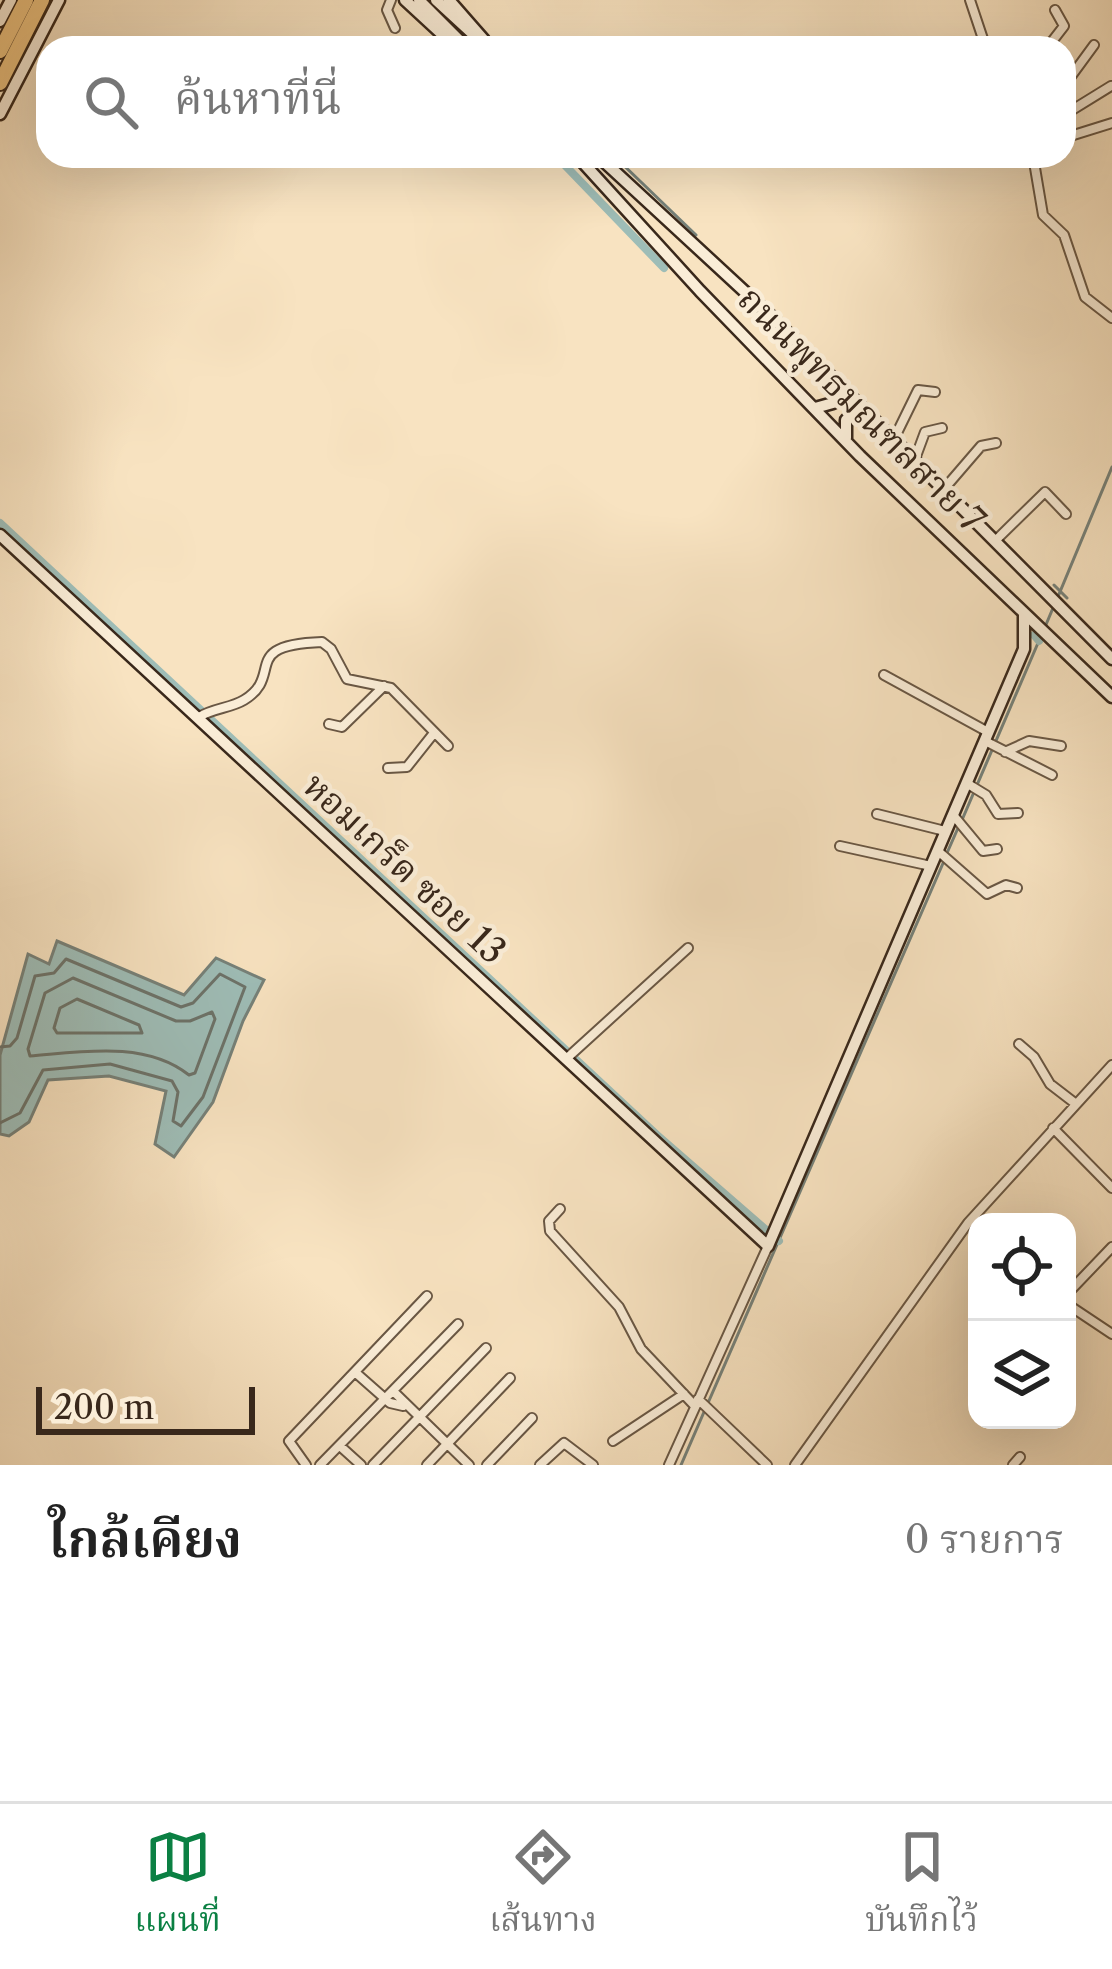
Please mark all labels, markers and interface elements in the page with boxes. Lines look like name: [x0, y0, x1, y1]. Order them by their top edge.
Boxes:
search box: [36, 36, 1076, 168]
icon: search: [78, 69, 144, 135]
text: ค้นหาที่นี่: [174, 70, 342, 126]
street label: ถนนพุทธมณฑลสาย 7: [728, 276, 995, 543]
street label: หอมเกร็ด ซอย 13: [295, 763, 515, 973]
map controls: [968, 1213, 1076, 1429]
button: locate: [968, 1213, 1076, 1321]
button: layers: [968, 1321, 1076, 1429]
scale bar: [36, 1381, 255, 1434]
text: 200 m: [54, 1387, 154, 1428]
text: ใกล้เคียง: [48, 1508, 242, 1570]
text: 0 รายการ: [905, 1515, 1064, 1563]
tab: แผนที่: [134, 1824, 221, 1949]
tab: เส้นทาง: [489, 1824, 597, 1949]
tab: บันทึกไว้: [865, 1824, 978, 1949]

